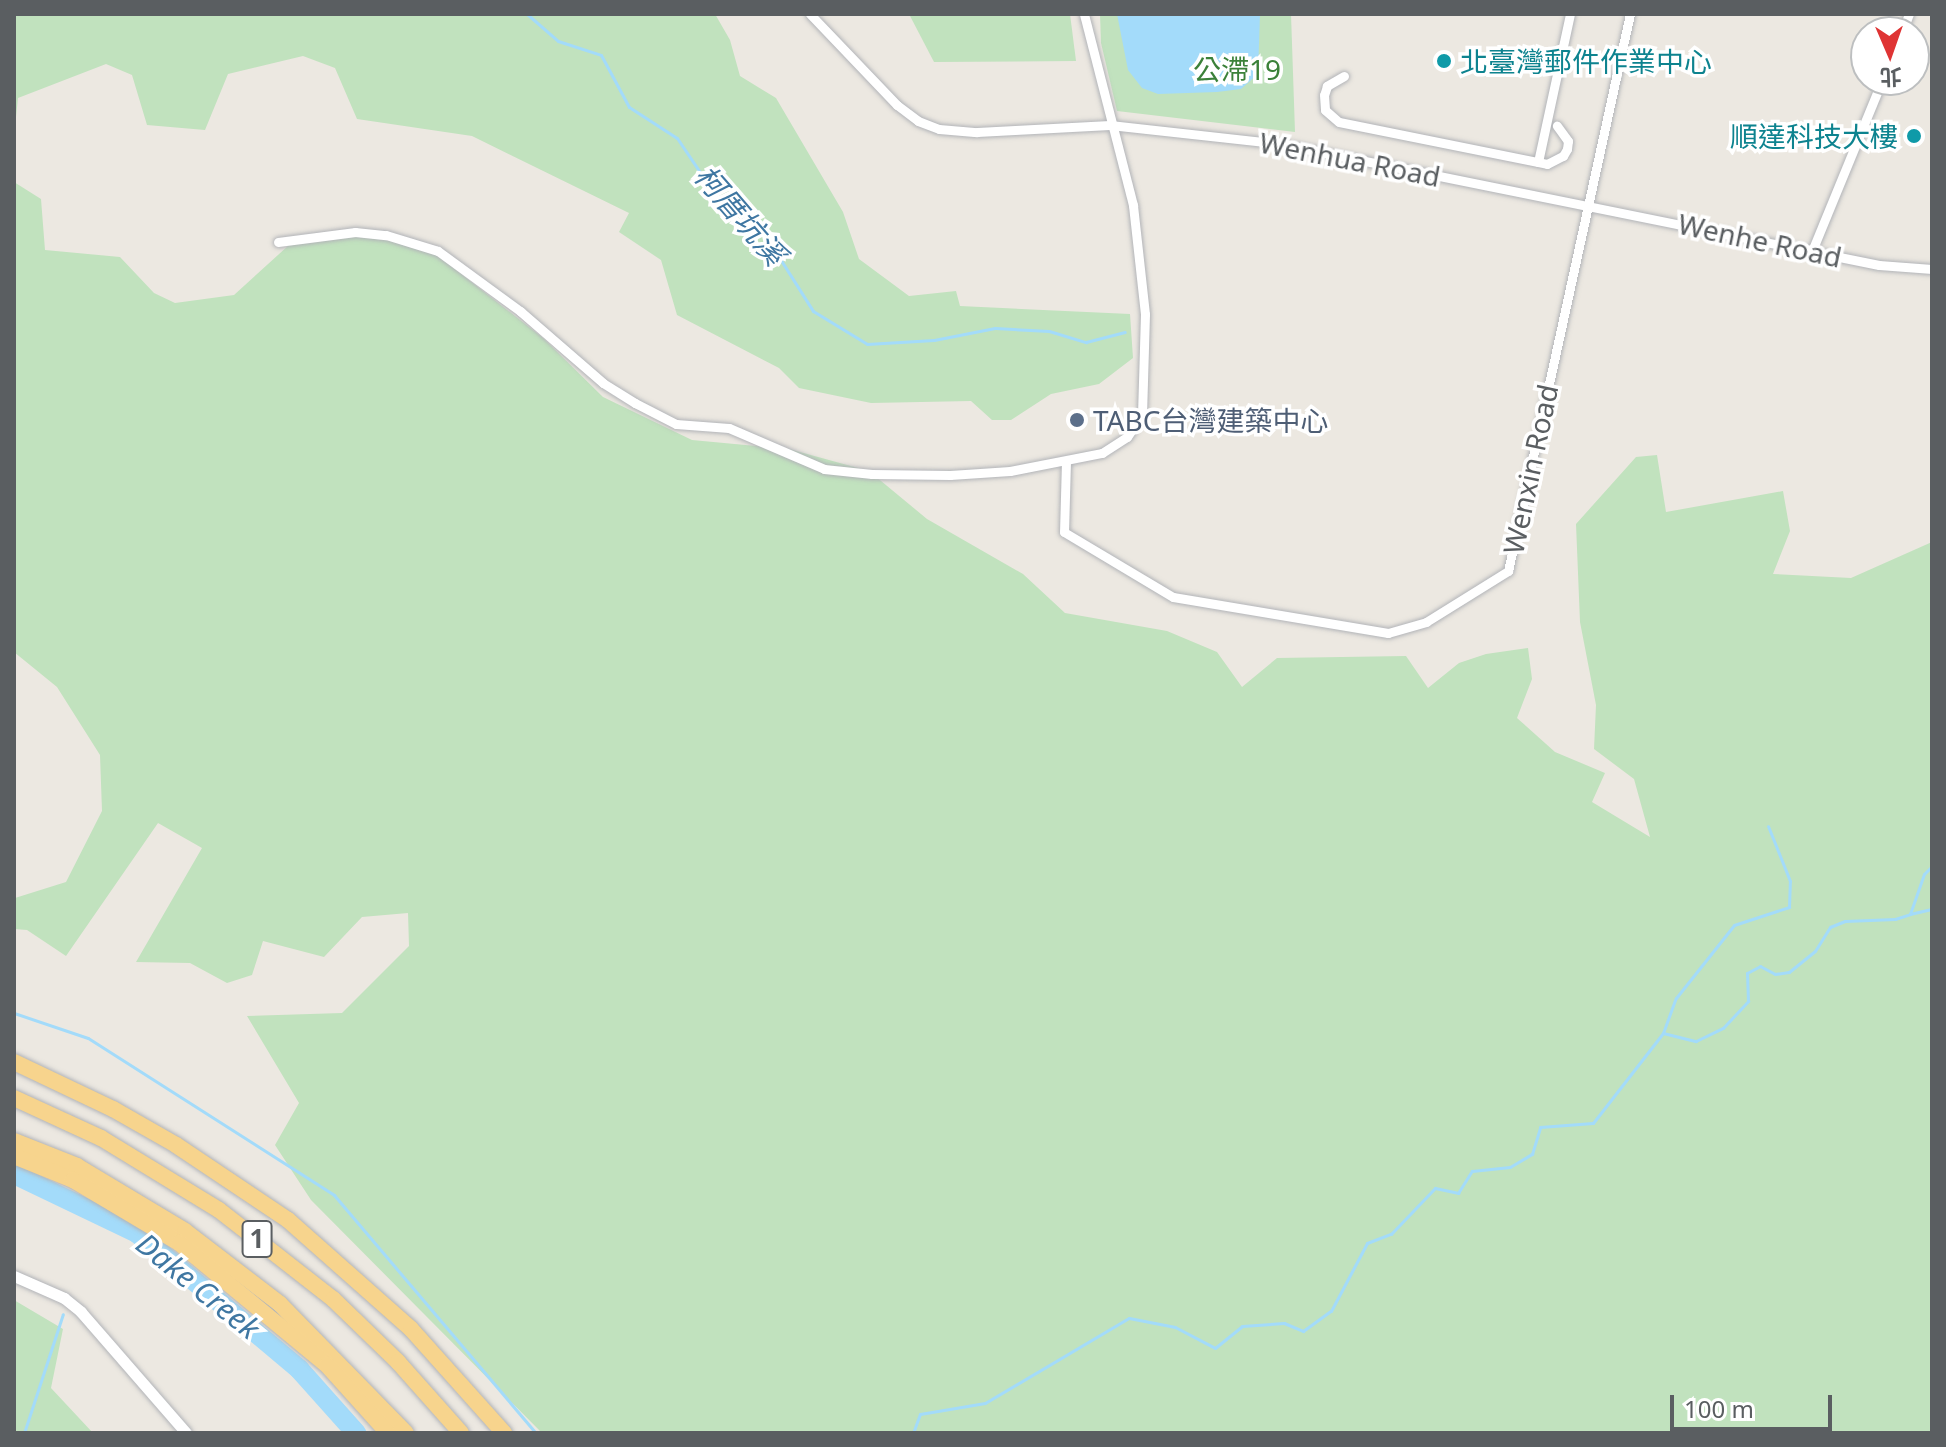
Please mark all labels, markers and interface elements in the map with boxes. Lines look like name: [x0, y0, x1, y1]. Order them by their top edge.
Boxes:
north arrow: [1850, 16, 1930, 96]
place label: 北臺灣郵件作業中心: [1460, 44, 1712, 78]
park label: 公滯19: [1193, 52, 1281, 86]
marker: 北臺灣郵件作業中心: [1435, 52, 1453, 70]
text: 北: [1879, 63, 1902, 93]
place label: 順達科技大樓: [1730, 119, 1898, 153]
street label: Wenhua Road: [1257, 125, 1443, 193]
marker: 順達科技大樓: [1905, 127, 1923, 145]
water label: 柯厝坑溪: [687, 158, 793, 272]
street label: Wenhe Road: [1675, 206, 1845, 274]
street label: Wenxin Road: [1496, 381, 1564, 557]
place label: TABC台灣建築中心: [1093, 403, 1328, 437]
marker: TABC台灣建築中心: [1068, 411, 1086, 429]
road number: 1: [241, 1217, 273, 1261]
water label: Dake Creek: [129, 1226, 267, 1346]
scale bar: [1674, 1379, 1836, 1429]
text: 100 m: [1684, 1392, 1754, 1425]

